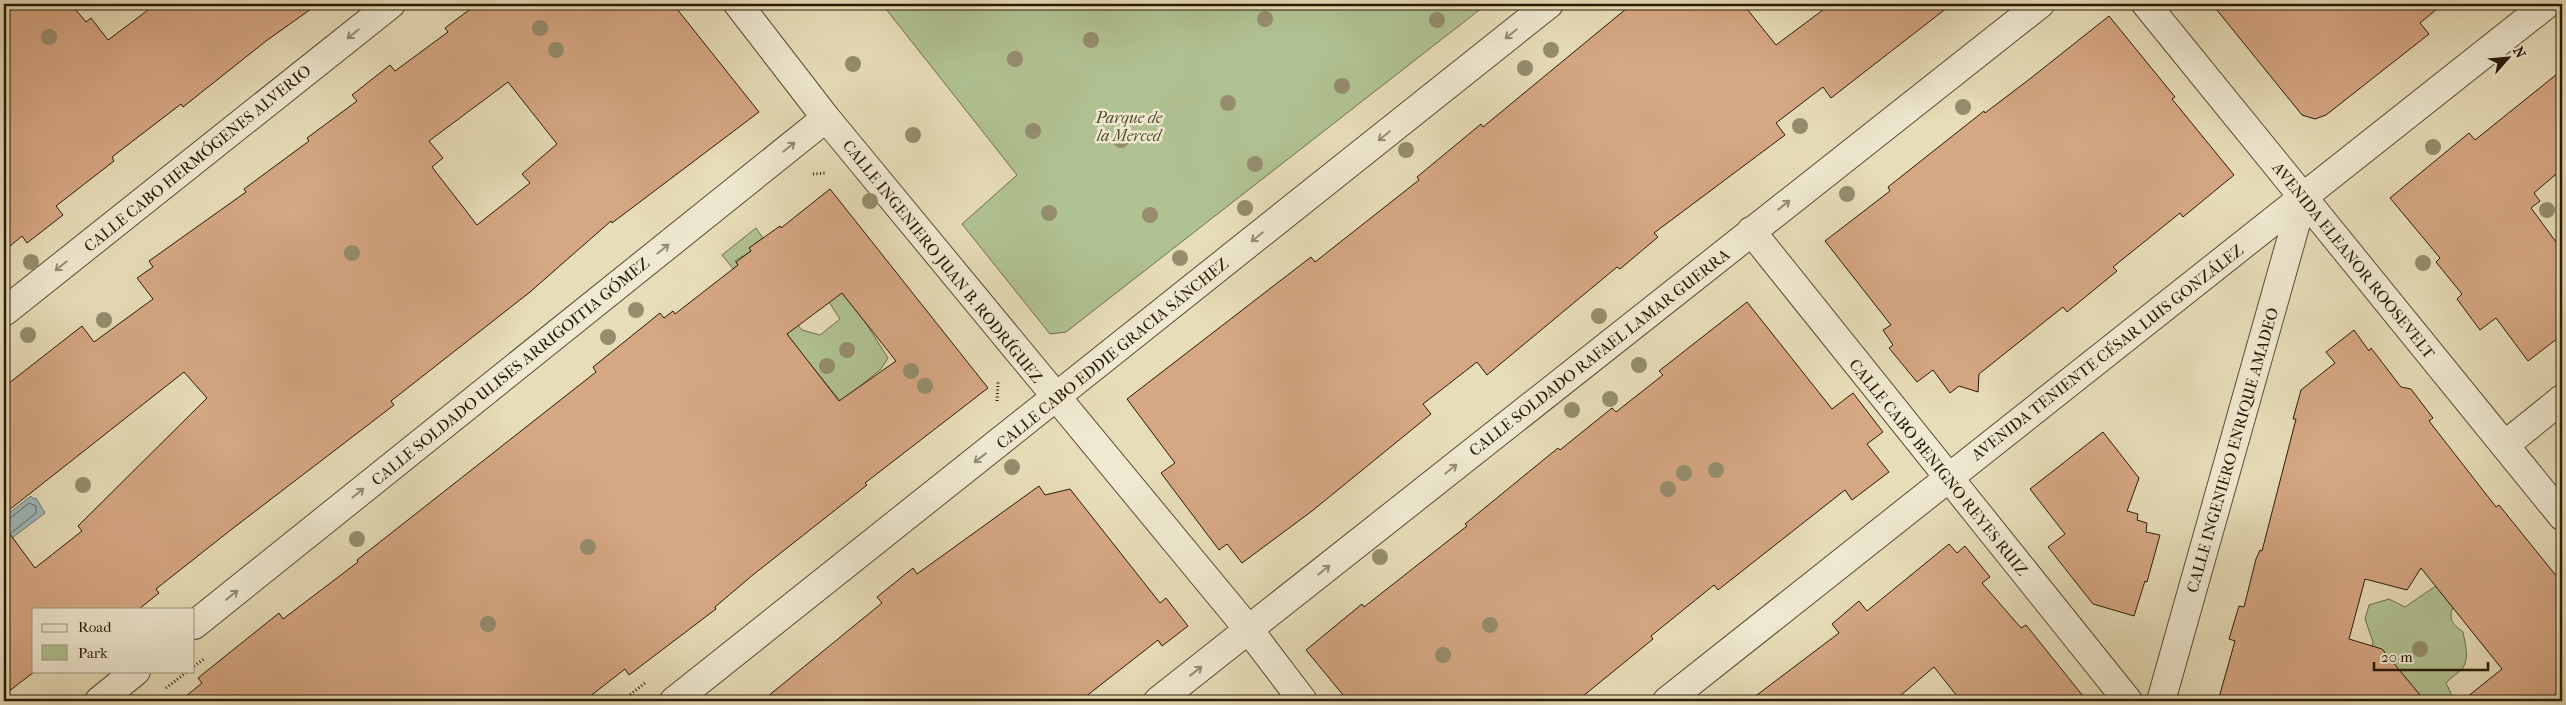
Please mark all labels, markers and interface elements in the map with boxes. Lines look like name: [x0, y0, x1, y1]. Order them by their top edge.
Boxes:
one-way arrow: [347, 29, 360, 40]
one-way arrow: [1505, 29, 1518, 40]
north arrow: [2484, 32, 2534, 82]
text: N: [2509, 44, 2529, 61]
street label: CALLE CABO HERMÓGENES ALVERIO: [79, 60, 315, 256]
park label: Parque de la Merced: [1095, 108, 1163, 145]
one-way arrow: [1378, 130, 1391, 141]
street label: CALLE INGENIERO JUAN B. RODRÍGUEZ: [839, 135, 1048, 387]
one-way arrow: [782, 142, 795, 153]
street label: AVENIDA ELEANOR ROOSEVELT: [2268, 158, 2439, 362]
one-way arrow: [1777, 200, 1791, 210]
one-way arrow: [1251, 231, 1264, 242]
street label: AVENIDA TENIENTE CÉSAR LUIS GONZÁLEZ: [1966, 239, 2247, 465]
one-way arrow: [656, 243, 669, 254]
street label: CALLE SOLDADO RAFAEL LAMAR GUERRA: [1465, 244, 1734, 460]
street label: CALLE SOLDADO ULISES ARRIGOITIA GÓMEZ: [367, 252, 653, 490]
street label: CALLE CABO EDDIE GRACIA SÁNCHEZ: [992, 253, 1232, 453]
one-way arrow: [55, 261, 68, 272]
street label: CALLE INGENIERO ENRIQUE AMADEO: [2183, 306, 2282, 595]
street label: CALLE CABO BENIGNO REYES RUIZ: [1845, 355, 2032, 580]
one-way arrow: [974, 453, 987, 464]
one-way arrow: [1444, 463, 1457, 474]
one-way arrow: [352, 487, 365, 498]
one-way arrow: [1317, 565, 1330, 576]
one-way arrow: [225, 589, 238, 600]
legend: [32, 608, 195, 672]
text: Road: [78, 618, 112, 636]
scale bar: [2374, 640, 2487, 672]
text: Park: [78, 644, 108, 662]
text: 20 m: [2381, 648, 2413, 666]
one-way arrow: [1190, 666, 1203, 677]

